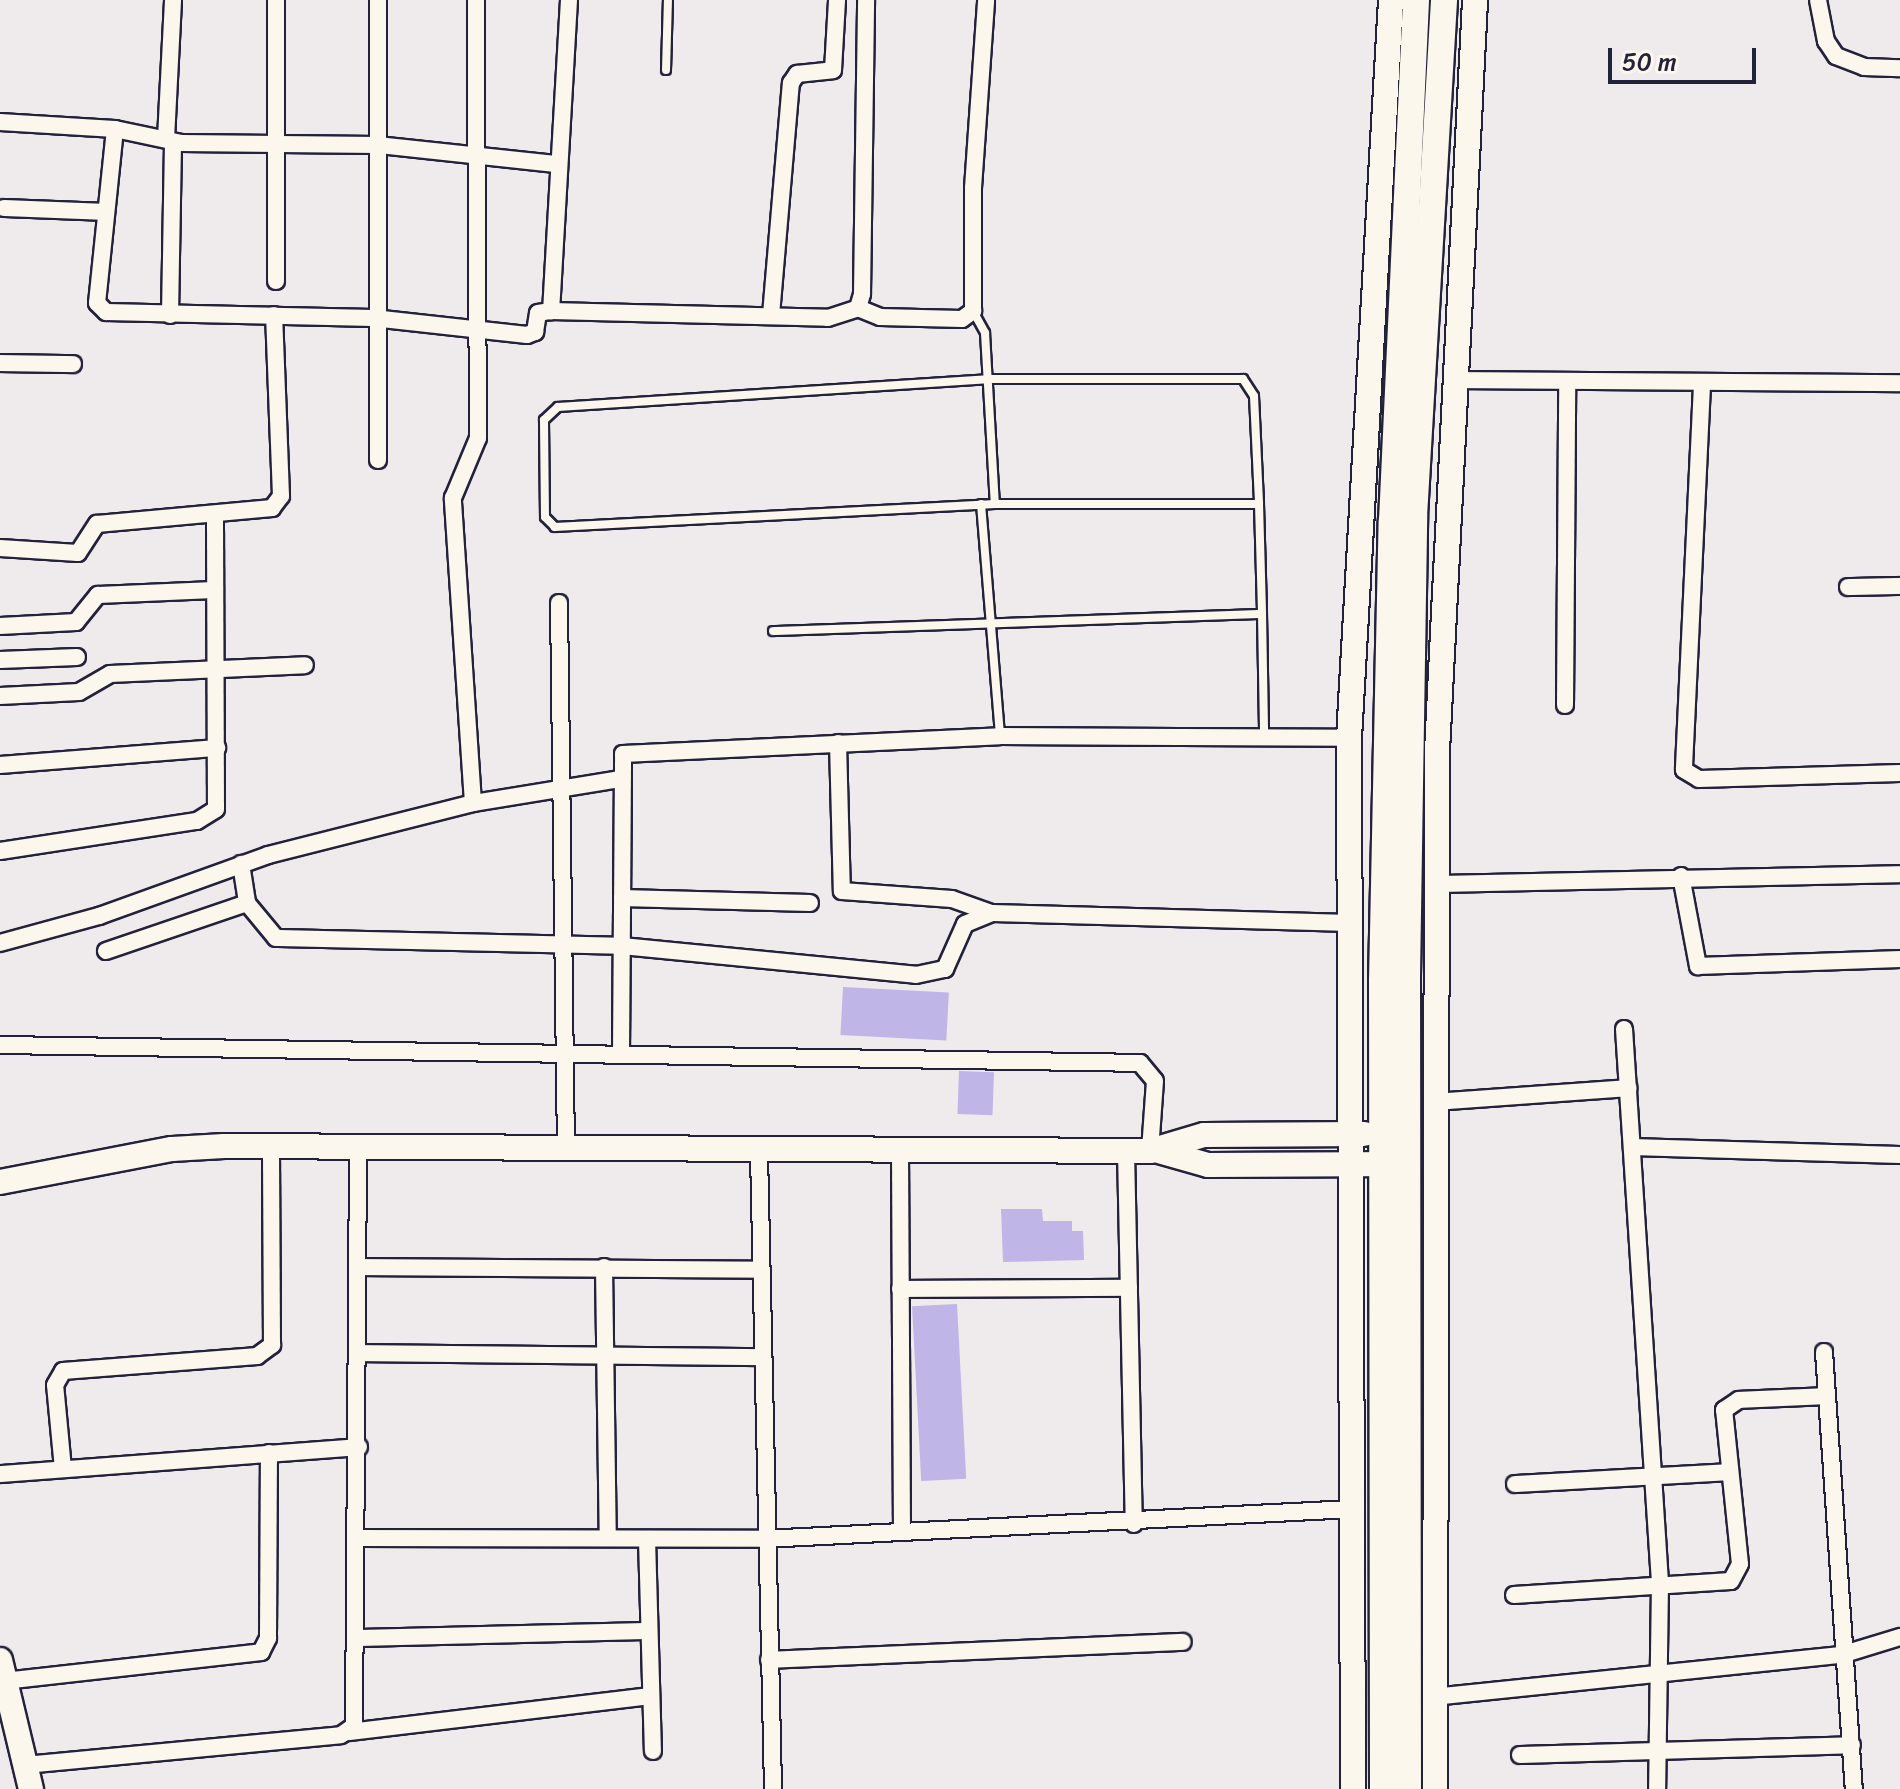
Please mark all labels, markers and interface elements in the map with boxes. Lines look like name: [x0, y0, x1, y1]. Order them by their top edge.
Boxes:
scale bar: [1612, 32, 1760, 82]
text: 50 m: [1622, 41, 1677, 83]

